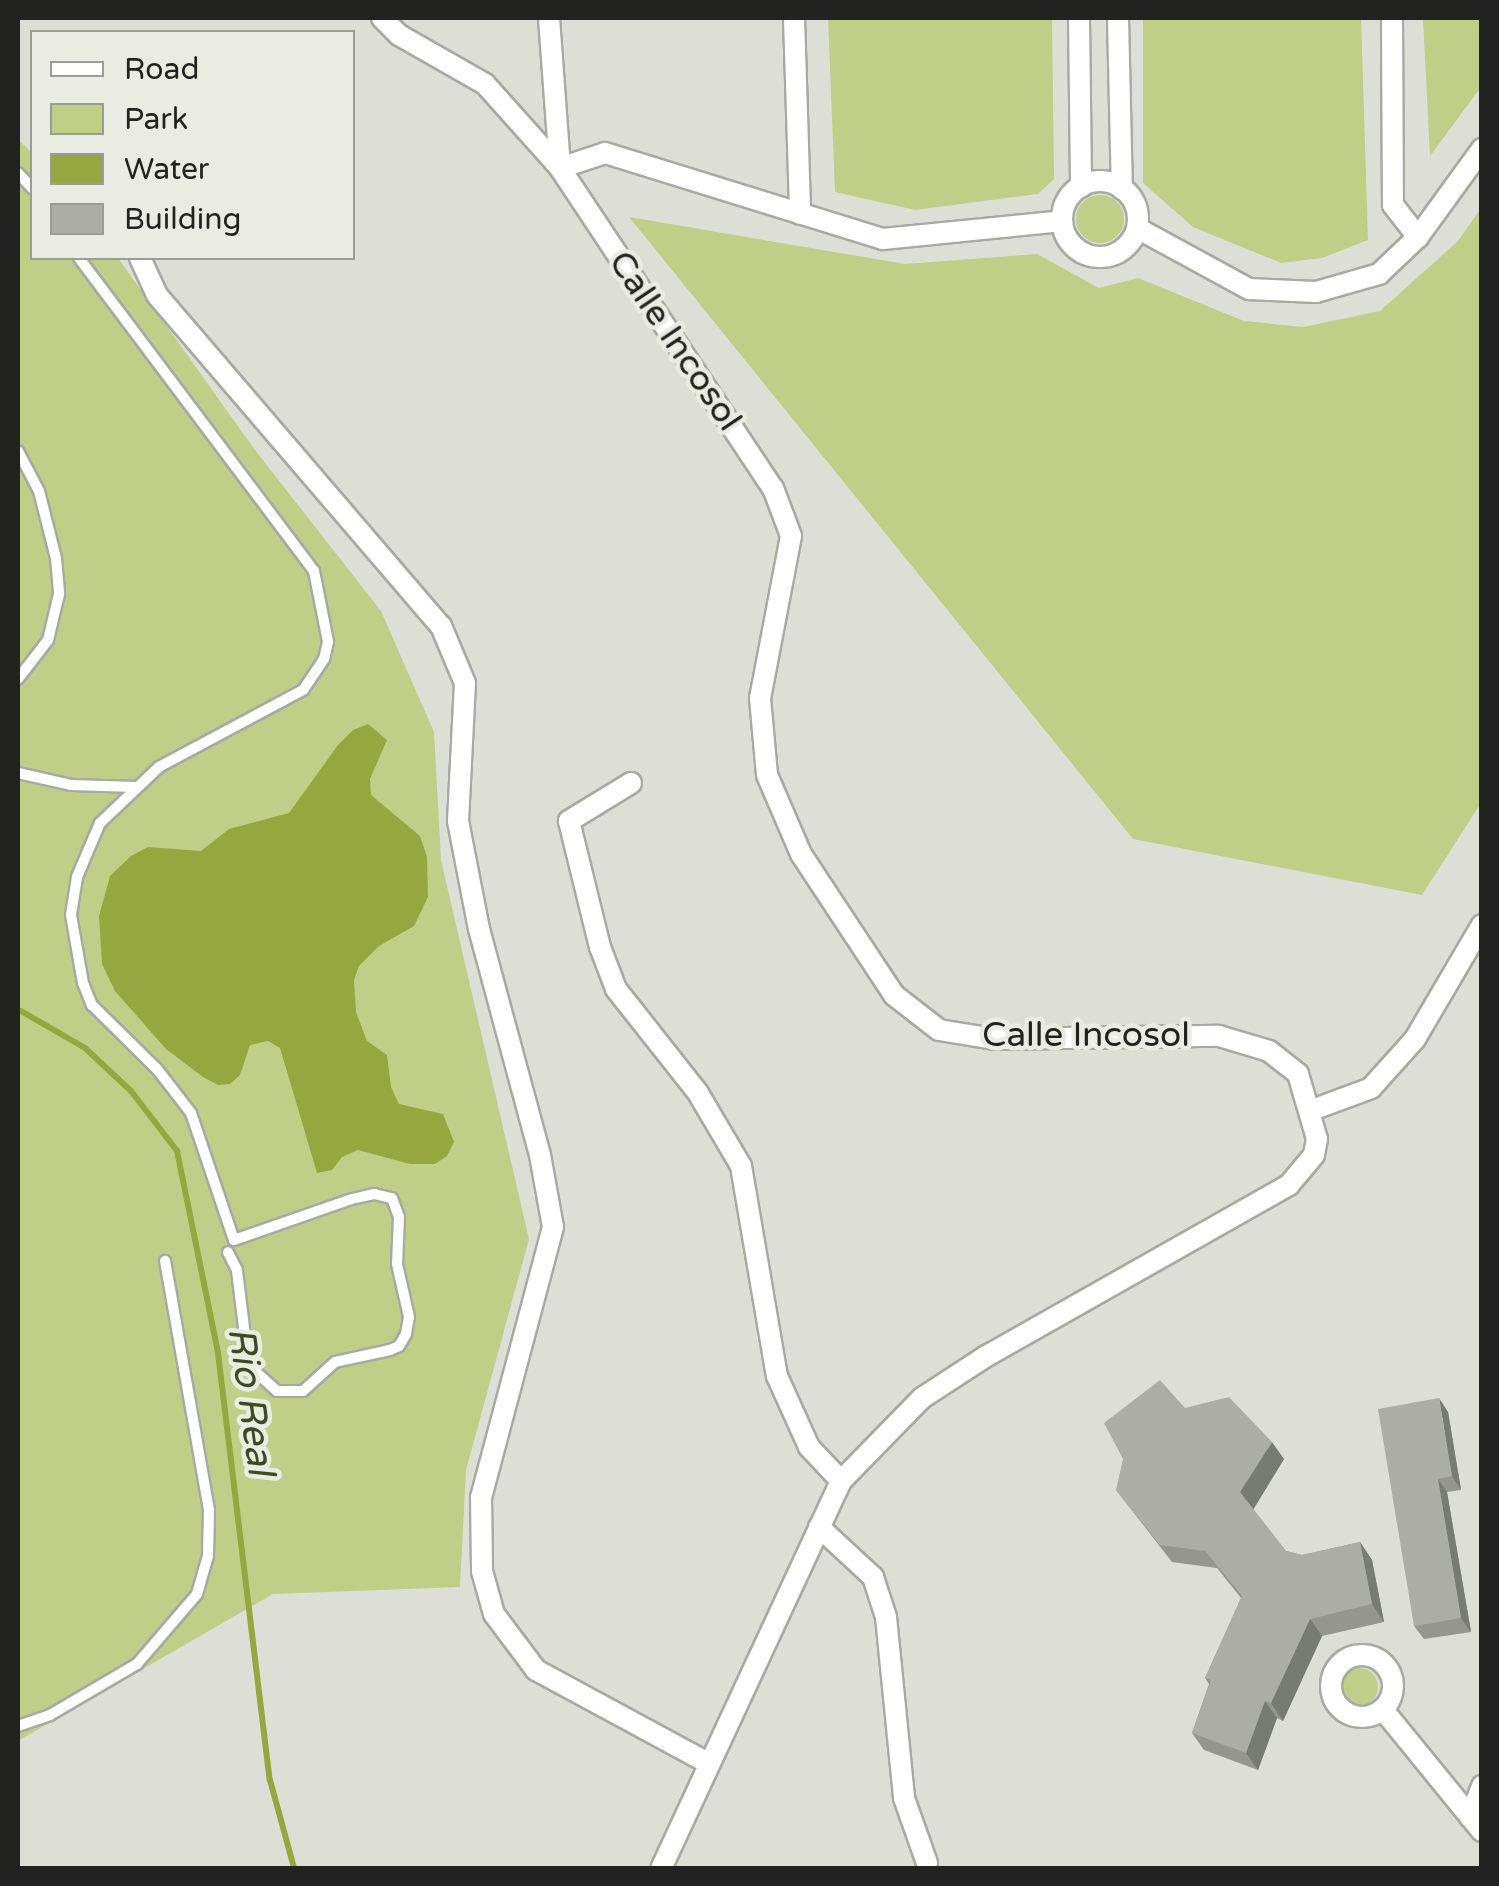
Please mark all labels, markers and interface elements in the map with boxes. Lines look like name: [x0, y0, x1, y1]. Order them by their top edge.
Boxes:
legend: [30, 30, 355, 260]
text: Road: [124, 51, 199, 88]
text: Park: [124, 101, 188, 138]
text: Water: [124, 151, 209, 188]
text: Building: [124, 201, 241, 238]
street label: Calle Incosol: [599, 243, 751, 439]
street label: Calle Incosol: [982, 1014, 1190, 1056]
water label: Rio Real: [217, 1324, 283, 1478]

